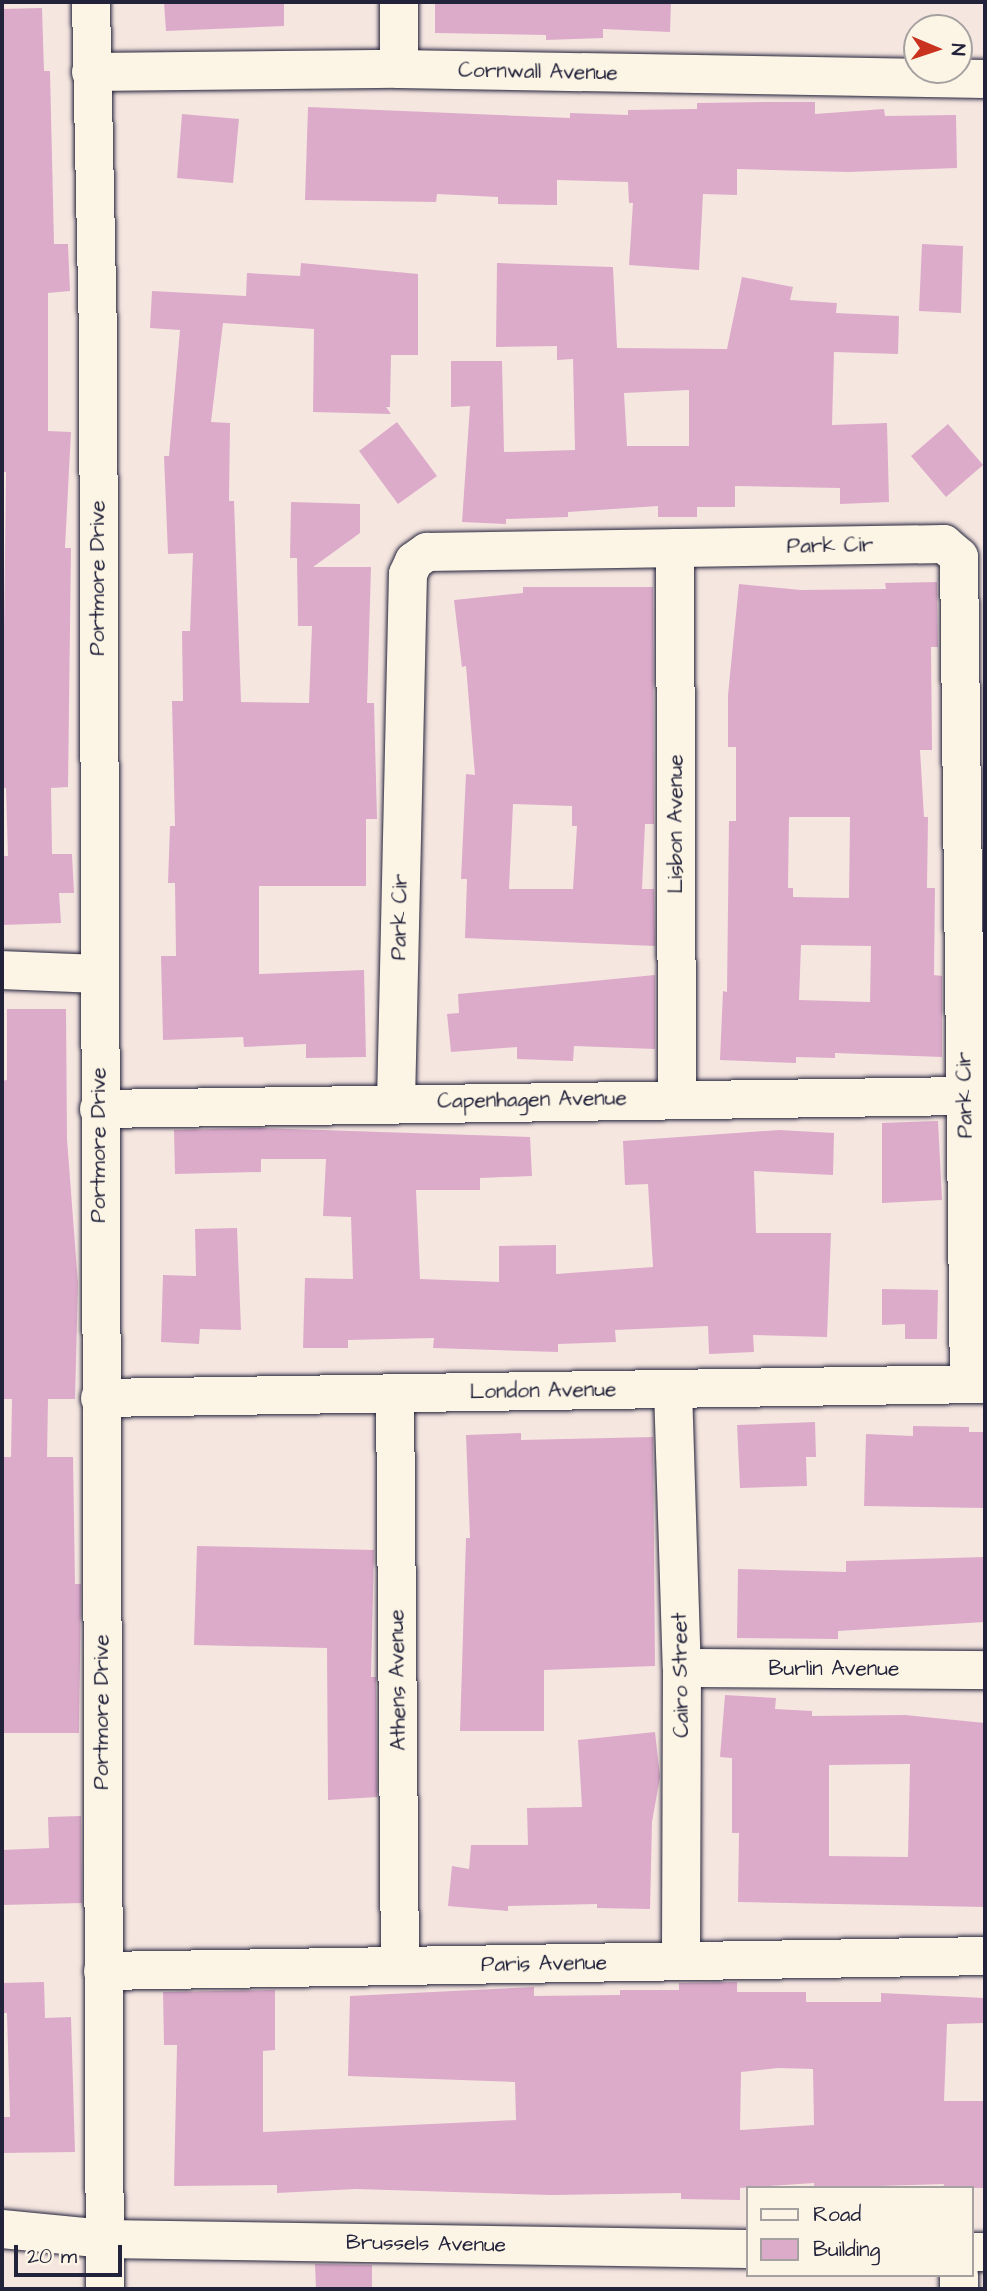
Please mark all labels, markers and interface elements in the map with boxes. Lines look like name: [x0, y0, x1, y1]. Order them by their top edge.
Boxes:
north arrow: [903, 14, 973, 84]
text: N: [944, 43, 971, 56]
street label: Cornwall Avenue: [458, 58, 618, 86]
street label: Portmore Drive: [85, 500, 111, 656]
street label: Park Cir: [786, 533, 874, 559]
street label: Lisbon Avenue: [663, 754, 689, 894]
street label: Park Cir: [387, 873, 413, 961]
street label: Park Cir: [952, 1051, 978, 1139]
street label: Portmore Drive: [86, 1067, 112, 1223]
street label: Capenhagen Avenue: [437, 1086, 627, 1114]
street label: London Avenue: [470, 1377, 616, 1405]
street label: Athens Avenue: [384, 1609, 412, 1751]
street label: Cairo Street: [667, 1612, 695, 1738]
street label: Portmore Drive: [89, 1634, 115, 1790]
street label: Burlin Avenue: [769, 1656, 899, 1682]
street label: Paris Avenue: [481, 1950, 607, 1978]
legend: [746, 2186, 973, 2277]
text: Road: [813, 2200, 861, 2229]
street label: Brussels Avenue: [346, 2230, 506, 2258]
scale bar: [18, 2232, 126, 2276]
text: Building: [813, 2235, 880, 2264]
text: 20 m: [27, 2242, 77, 2271]

